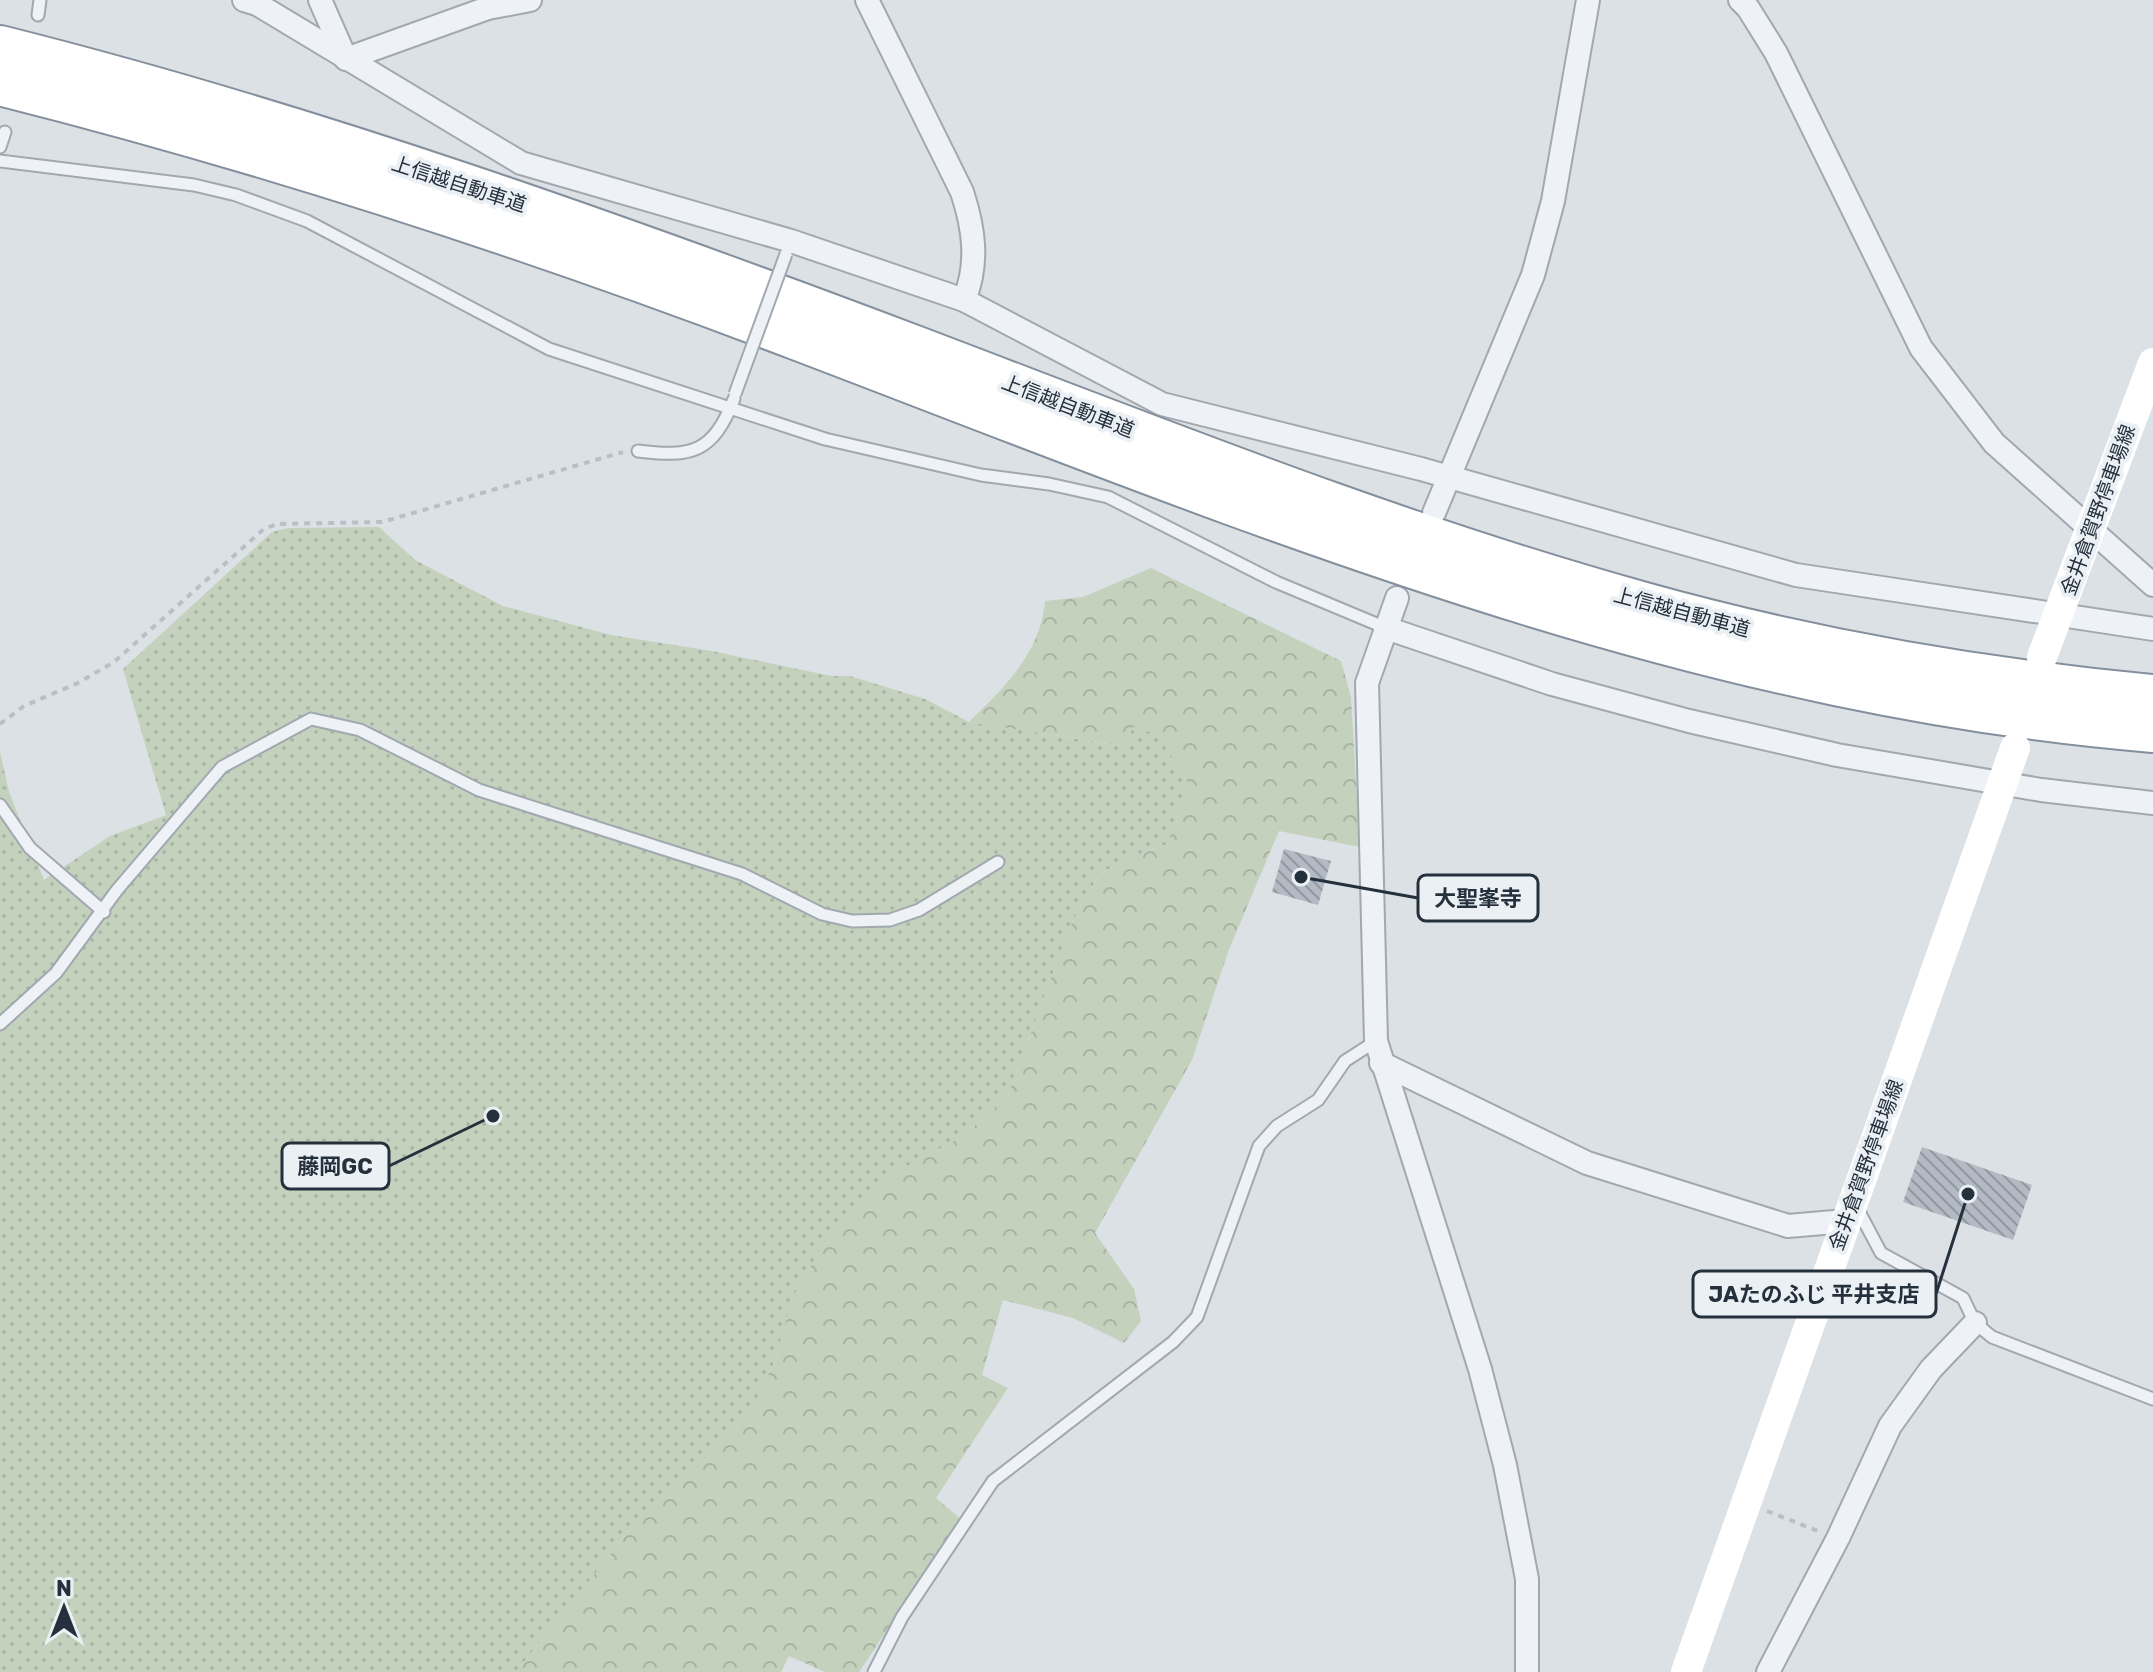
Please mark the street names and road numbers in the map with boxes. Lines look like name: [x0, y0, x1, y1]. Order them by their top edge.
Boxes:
street label: 上信越自動車道: [389, 151, 529, 217]
street label: 上信越自動車道: [998, 370, 1138, 442]
street label: 金井倉賀野停車場線: [2056, 421, 2140, 599]
street label: 上信越自動車道: [1611, 582, 1753, 642]
street label: 金井倉賀野停車場線: [1824, 1076, 1908, 1254]

